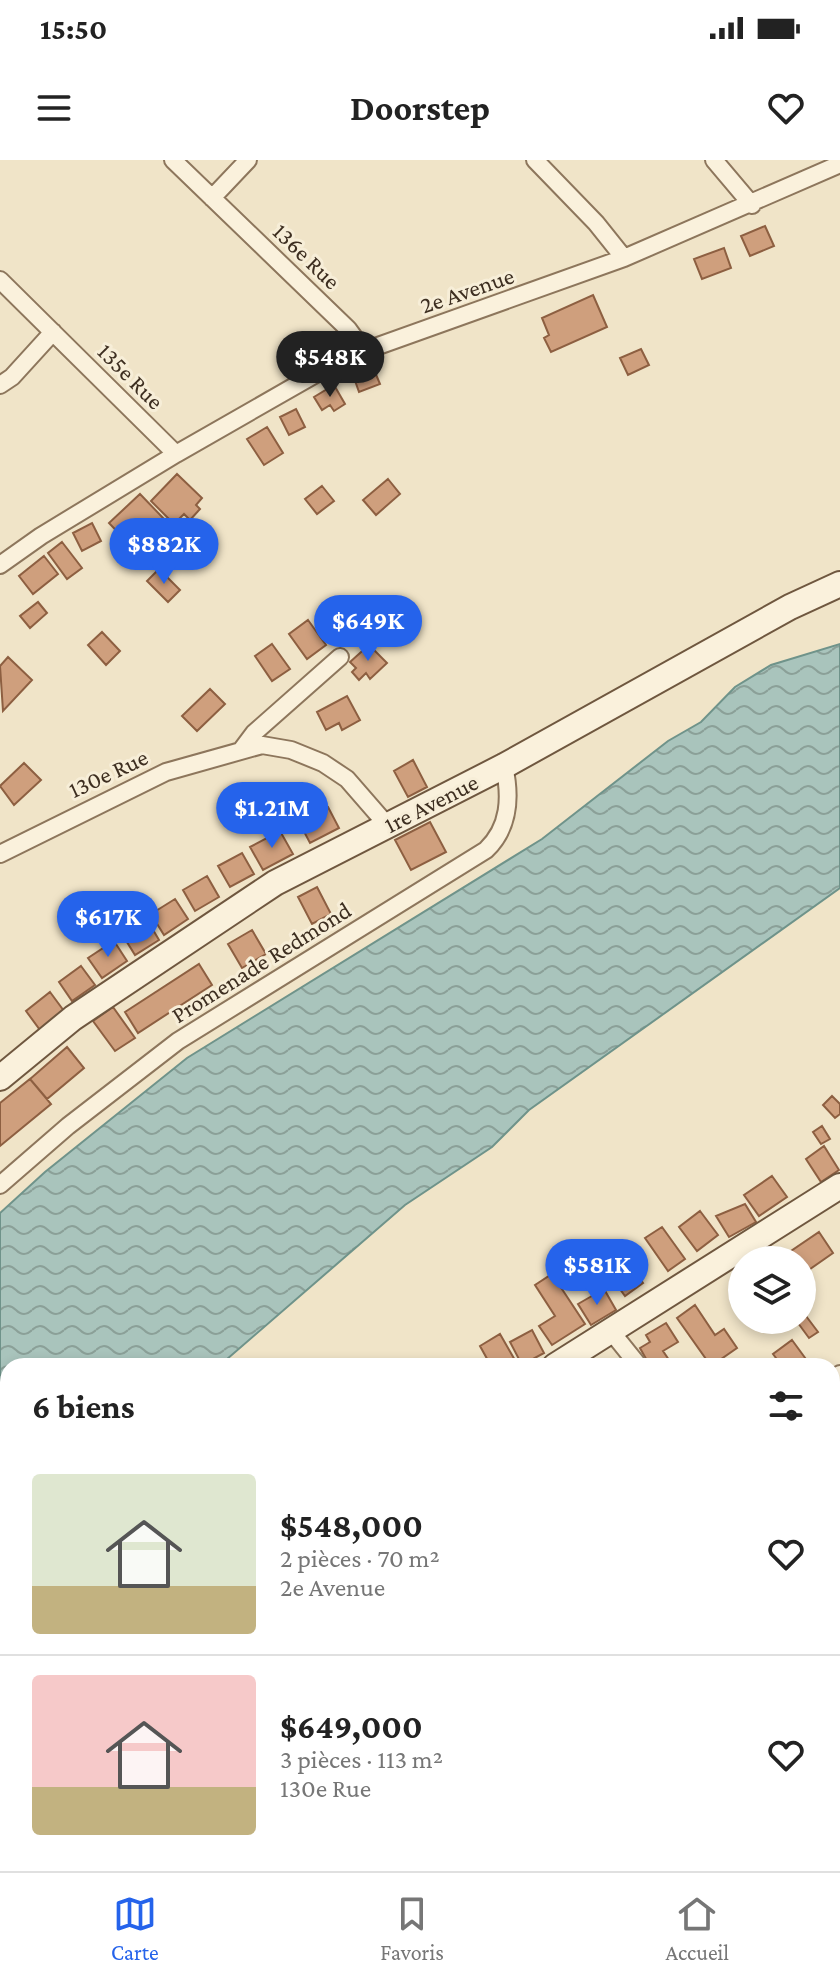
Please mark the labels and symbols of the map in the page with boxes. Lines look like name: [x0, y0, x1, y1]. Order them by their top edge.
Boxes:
street label: 136e Rue: [268, 218, 346, 294]
street label: 2e Avenue: [417, 261, 517, 319]
pin: $548K: [274, 331, 386, 399]
street label: 135e Rue: [92, 337, 170, 415]
pin: $882K: [108, 518, 220, 586]
pin: $649K: [312, 595, 424, 663]
street label: 130e Rue: [64, 743, 152, 803]
street label: 1re Avenue: [380, 768, 482, 838]
pin: $1.21M: [207, 782, 337, 850]
pin: $617K: [52, 891, 164, 959]
street label: Promenade Redmond: [166, 896, 356, 1028]
pin: $581K: [541, 1239, 653, 1307]

